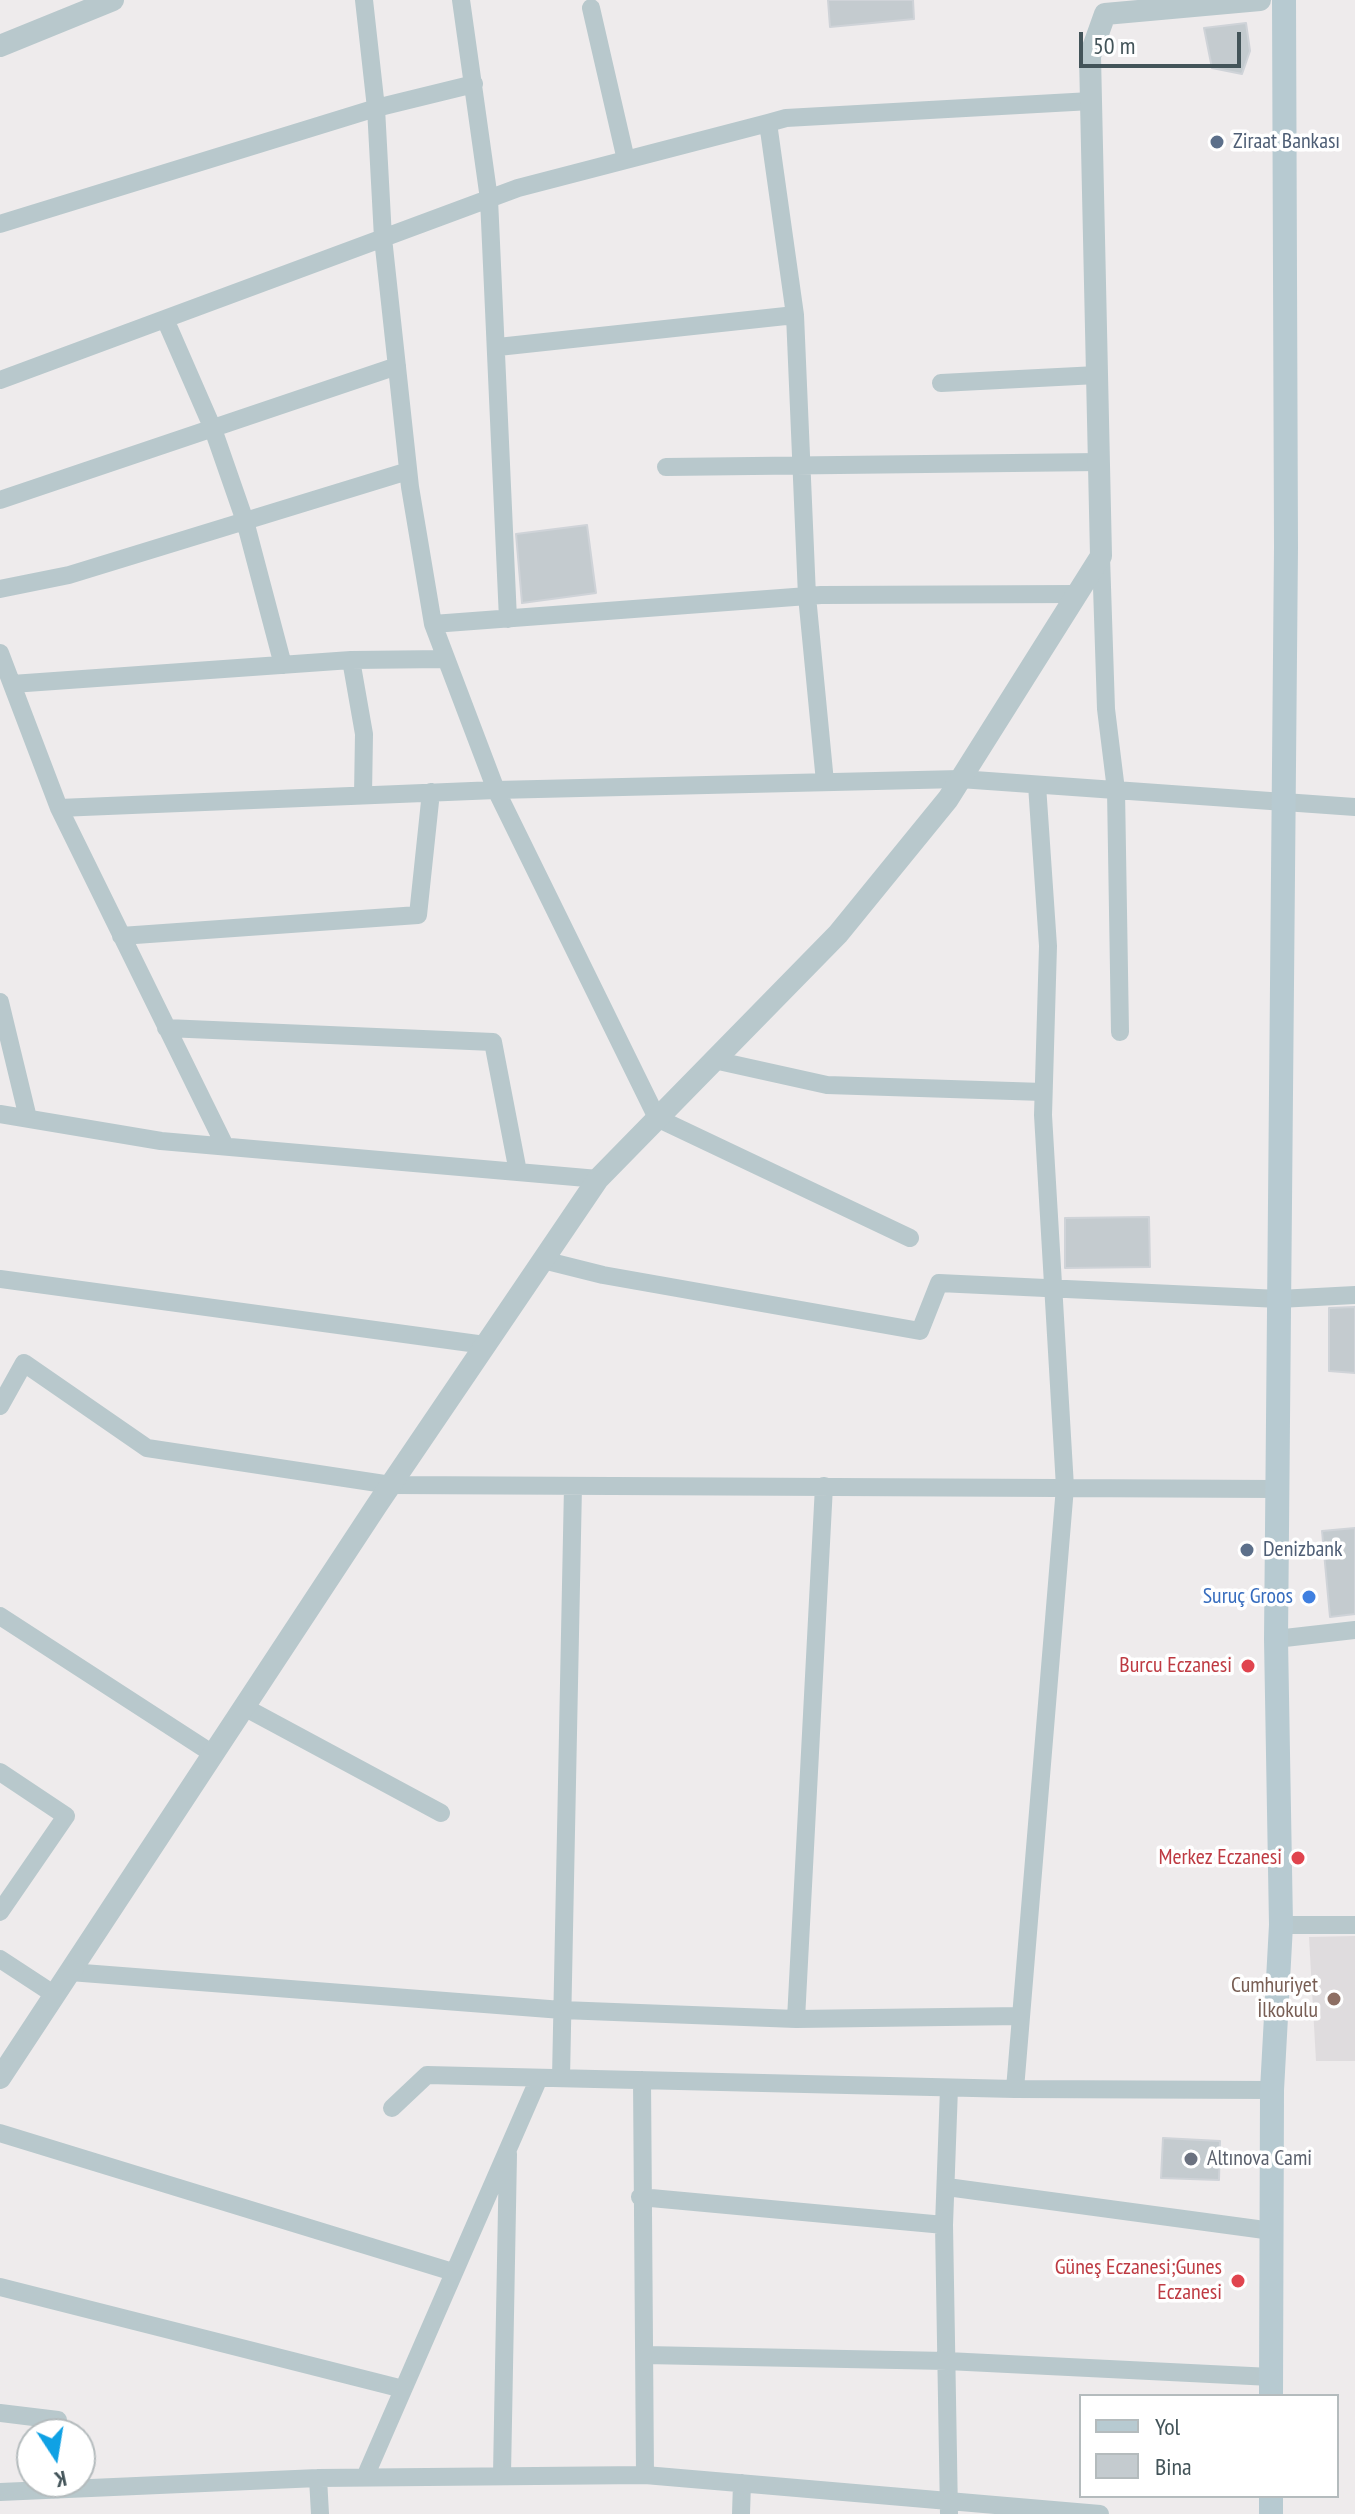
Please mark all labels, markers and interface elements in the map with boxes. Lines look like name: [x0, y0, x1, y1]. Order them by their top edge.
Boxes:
scale bar: [1083, 16, 1245, 66]
text: 50 m: [1093, 30, 1135, 61]
place label: Ziraat Bankası: [1233, 129, 1340, 155]
marker: Ziraat Bankası: [1208, 133, 1226, 151]
place label: Denizbank: [1263, 1537, 1343, 1563]
marker: Denizbank: [1238, 1541, 1256, 1559]
place label: Suruç Groos: [1203, 1584, 1293, 1610]
marker: Suruç Groos: [1300, 1588, 1318, 1606]
place label: Burcu Eczanesi: [1119, 1653, 1232, 1679]
marker: Burcu Eczanesi: [1239, 1657, 1257, 1675]
place label: Merkez Eczanesi: [1158, 1845, 1282, 1871]
marker: Merkez Eczanesi: [1289, 1849, 1307, 1867]
place label: Cumhuriyet İlkokulu: [1231, 1973, 1318, 2024]
marker: Cumhuriyet İlkokulu: [1325, 1990, 1343, 2008]
place label: Altınova Cami: [1207, 2146, 1312, 2172]
marker: Altınova Cami: [1182, 2150, 1200, 2168]
place label: Güneş Eczanesi;Gunes Eczanesi: [1055, 2255, 1222, 2306]
marker: Güneş Eczanesi;Gunes Eczanesi: [1229, 2272, 1247, 2290]
legend: [1079, 2394, 1339, 2498]
text: Yol: [1155, 2411, 1180, 2442]
north arrow: [16, 2418, 96, 2498]
text: Bina: [1155, 2451, 1192, 2482]
text: K: [52, 2465, 69, 2494]

